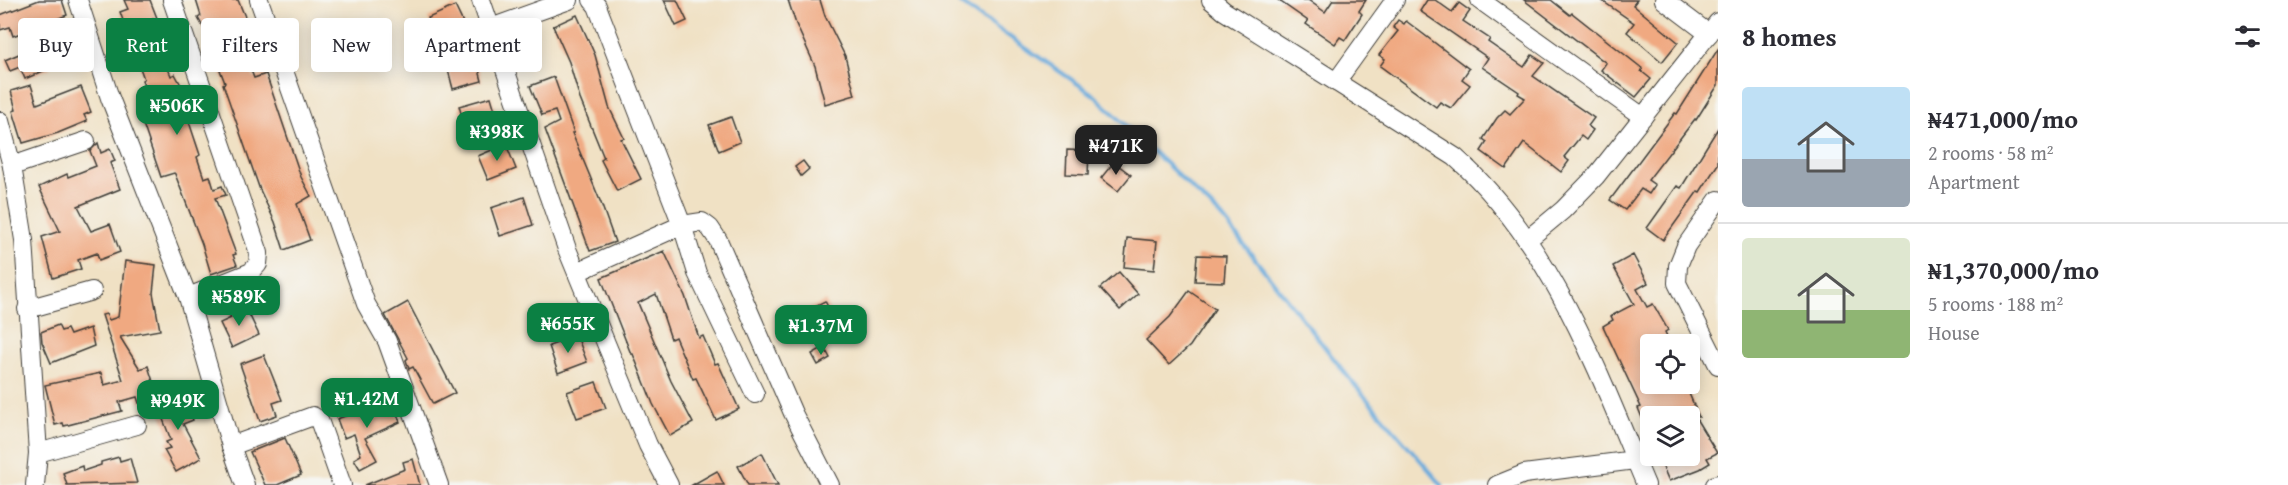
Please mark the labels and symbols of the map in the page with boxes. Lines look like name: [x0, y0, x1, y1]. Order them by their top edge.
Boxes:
pin: ₦506K: [135, 85, 219, 136]
pin: ₦398K: [455, 111, 539, 162]
pin: ₦471K: [1074, 125, 1158, 176]
pin: ₦589K: [197, 276, 281, 327]
pin: ₦655K: [526, 303, 610, 354]
pin: ₦1.37M: [772, 305, 870, 356]
pin: ₦1.42M: [318, 378, 416, 429]
pin: ₦949K: [136, 380, 220, 431]

